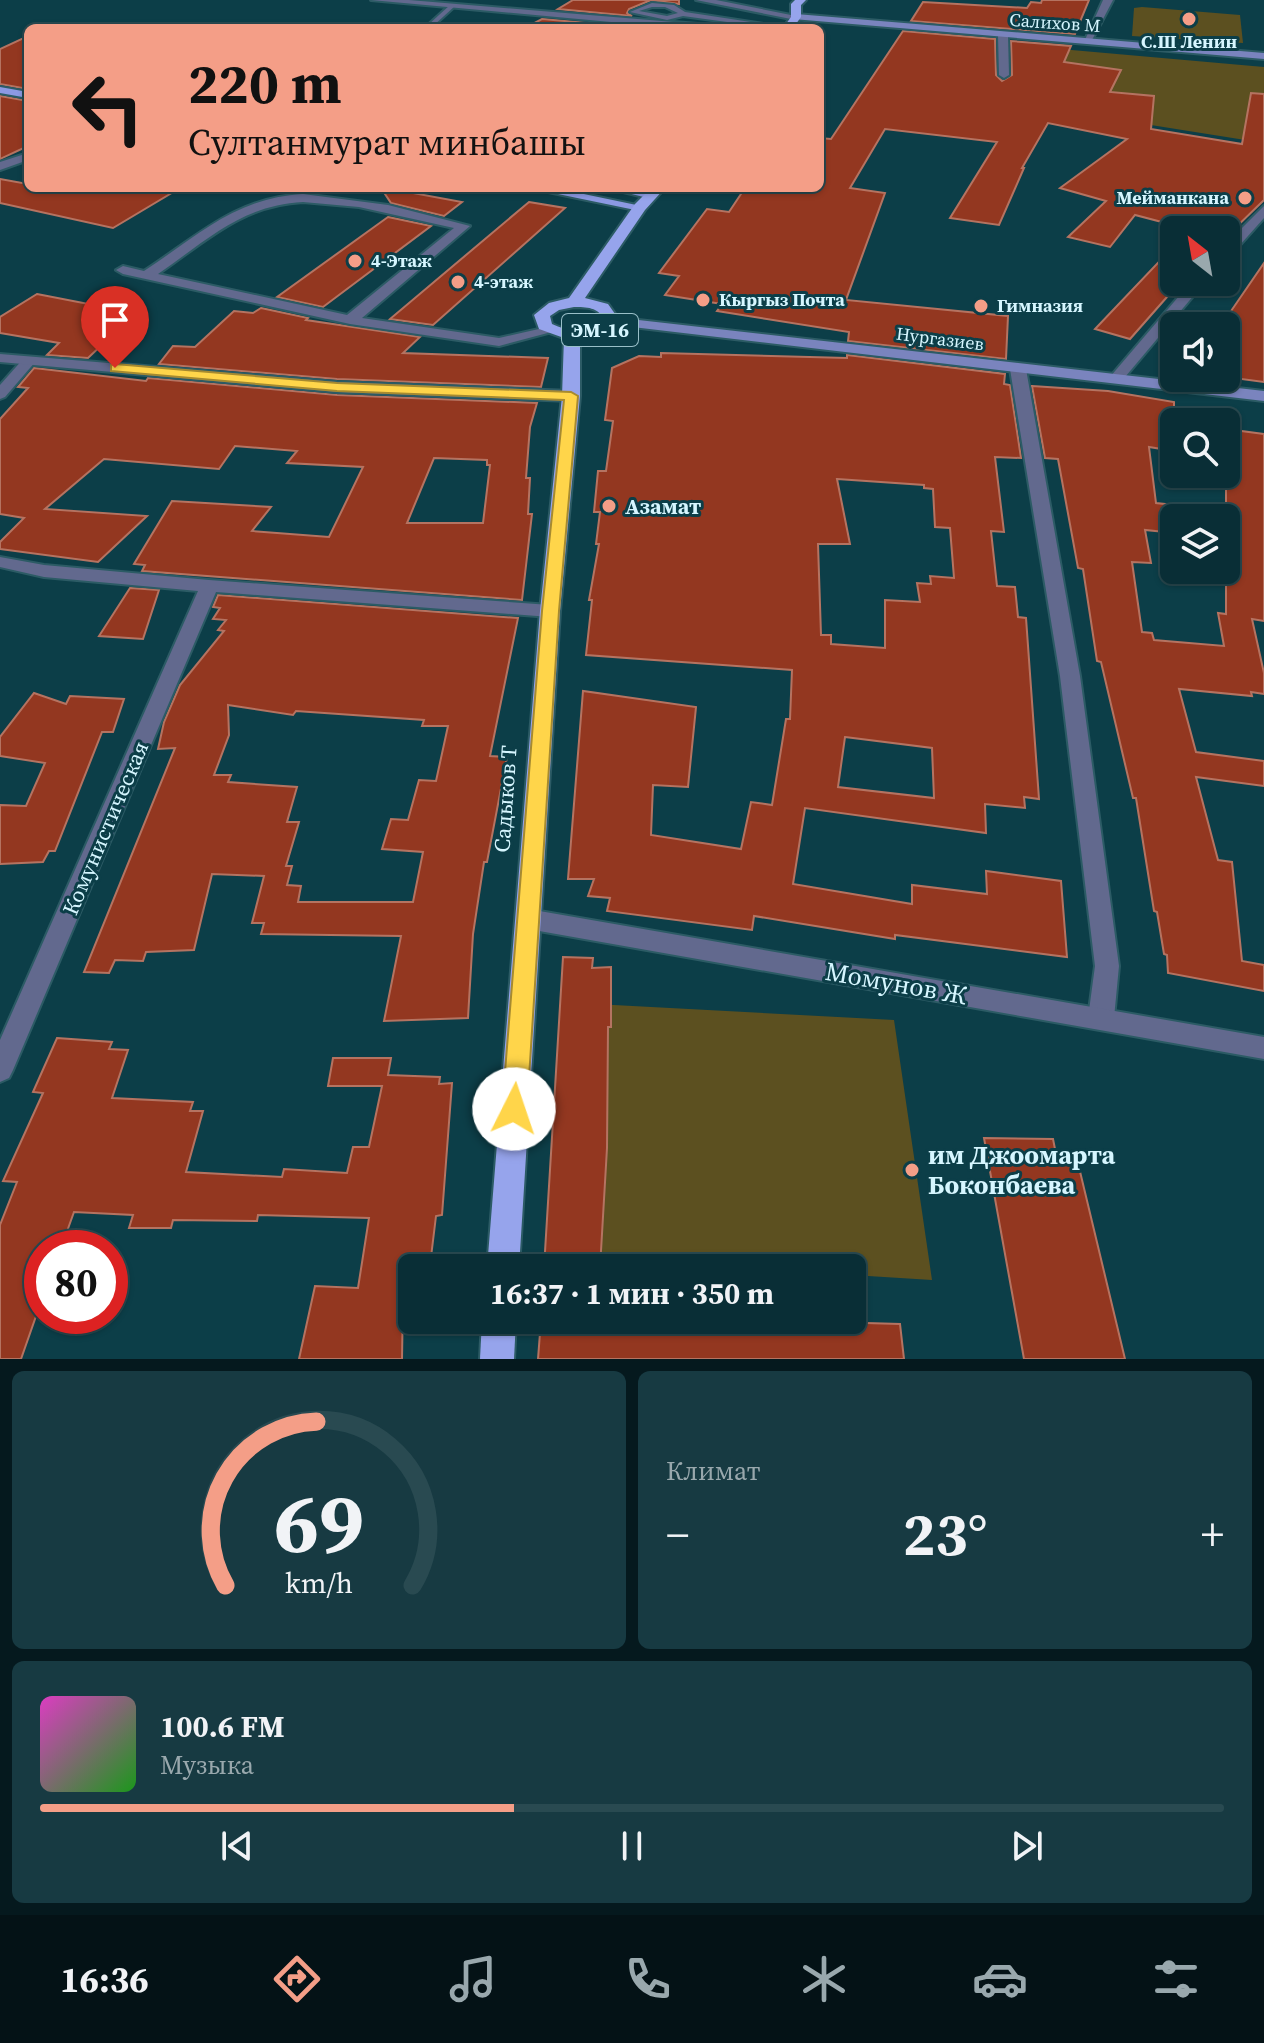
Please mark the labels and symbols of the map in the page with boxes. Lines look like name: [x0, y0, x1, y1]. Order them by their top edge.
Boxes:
street label: Салихов М: [1009, 7, 1101, 38]
marker: С.Ш Ленин: [1180, 10, 1198, 28]
place label: С.Ш Ленин: [1141, 29, 1238, 54]
place label: Мейманкана: [1117, 185, 1229, 210]
marker: Мейманкана: [1236, 189, 1254, 207]
north arrow: [1160, 216, 1240, 296]
place label: 4-Этаж: [371, 248, 432, 273]
marker: 4-Этаж: [346, 252, 364, 270]
place label: 4-этаж: [474, 269, 533, 294]
marker: 4-этаж: [449, 273, 467, 291]
pin: [81, 286, 149, 368]
place label: Кыргыз Почта: [719, 287, 845, 312]
marker: Кыргыз Почта: [694, 291, 712, 309]
place label: Гимназия: [997, 293, 1083, 318]
marker: Гимназия: [972, 297, 990, 315]
road number: ЭМ-16: [562, 314, 638, 346]
street label: Нургазиев: [895, 321, 985, 356]
place label: Азамат: [625, 491, 701, 521]
marker: Азамат: [600, 497, 618, 515]
street label: Комунистическая: [55, 737, 155, 919]
street label: Садыков Т: [486, 744, 524, 854]
street label: Момунов Ж: [822, 953, 970, 1013]
position arrow: [472, 1067, 556, 1151]
place label: им Джоомарта Боконбаева: [928, 1137, 1116, 1203]
marker: им Джоомарта Боконбаева: [903, 1161, 921, 1179]
speed limit sign: 80: [24, 1230, 128, 1334]

